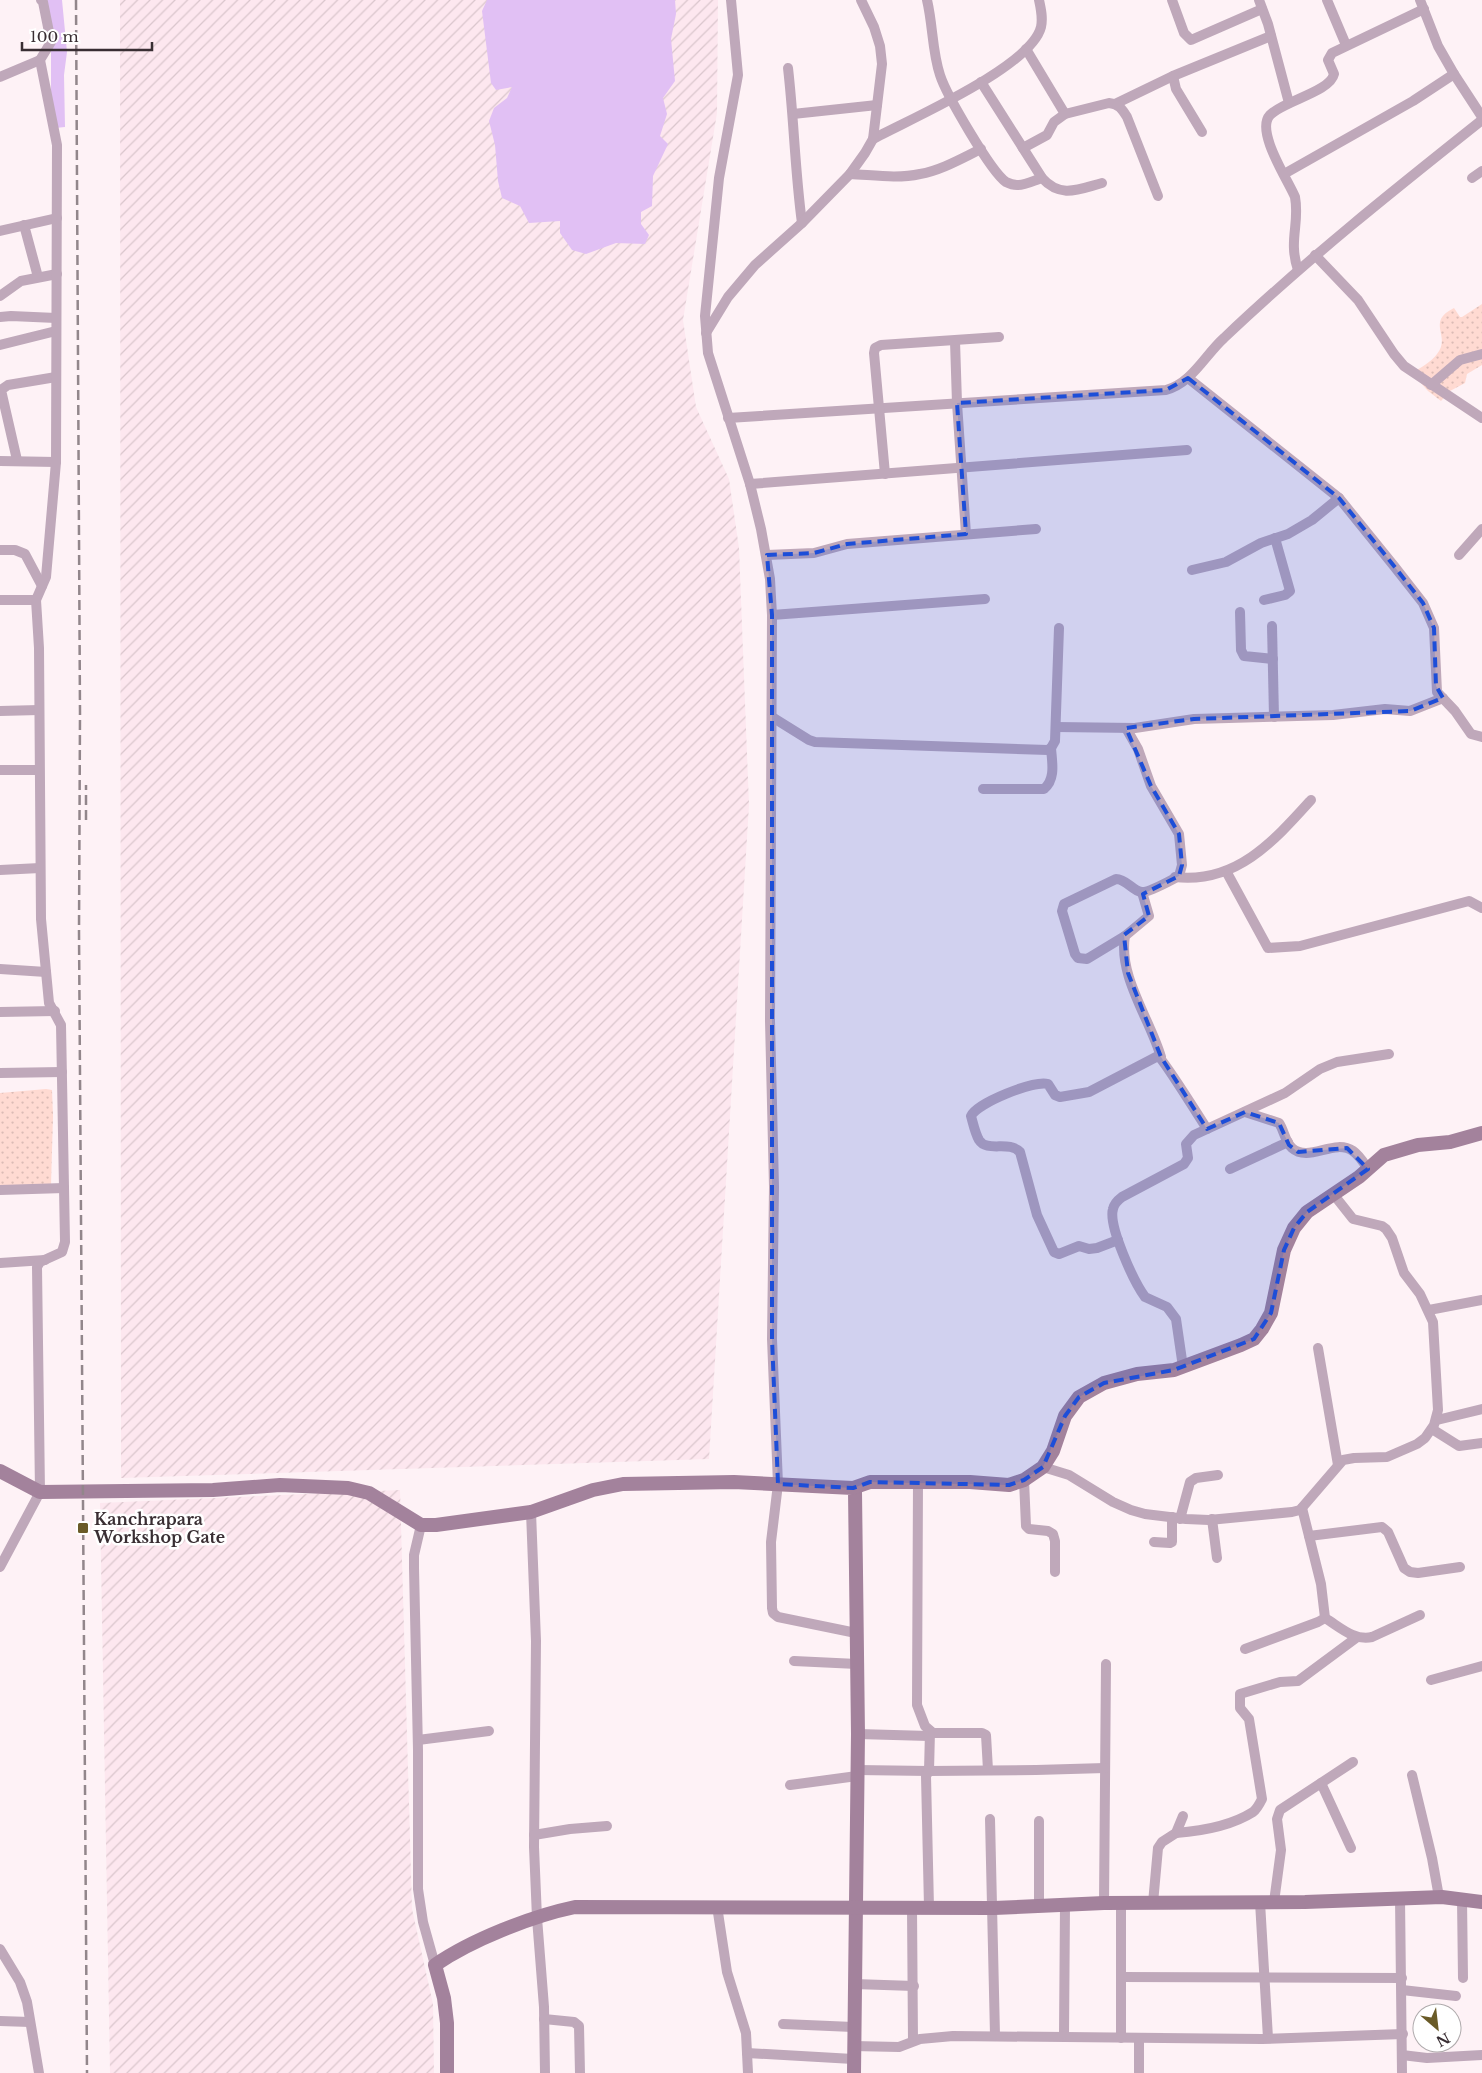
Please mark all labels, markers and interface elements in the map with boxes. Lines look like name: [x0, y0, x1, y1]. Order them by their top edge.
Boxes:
scale bar: [22, 20, 152, 52]
text: 100 m: [30, 27, 79, 46]
place label: Kanchrapara Workshop Gate: [93, 1509, 225, 1547]
marker: Kanchrapara Workshop Gate: [76, 1521, 90, 1535]
north arrow: [1412, 2003, 1462, 2053]
text: N: [1433, 2028, 1453, 2051]

